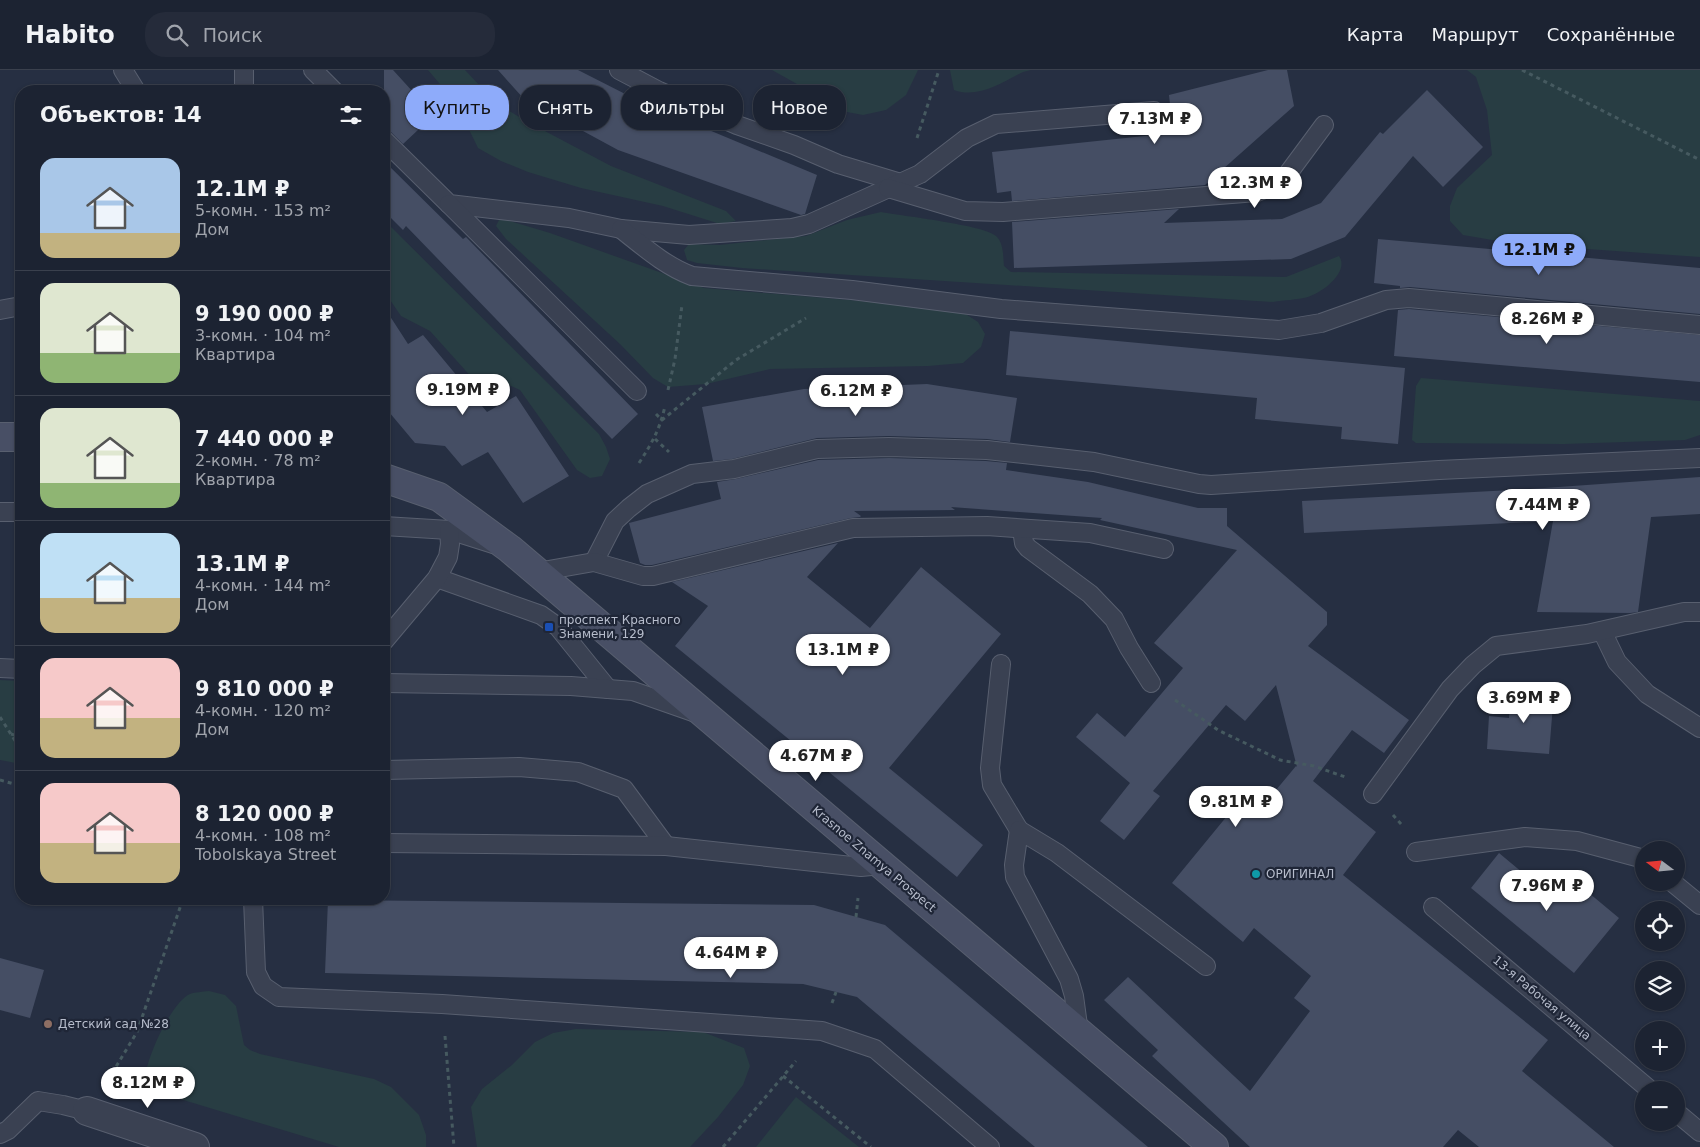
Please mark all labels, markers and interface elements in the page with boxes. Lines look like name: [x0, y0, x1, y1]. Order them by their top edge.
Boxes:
search box: [145, 12, 495, 57]
text: Habito: [25, 21, 115, 49]
icon: search: [163, 21, 191, 49]
text: Поиск: [203, 24, 263, 46]
text: Карта: [1347, 24, 1404, 45]
text: Маршрут: [1432, 24, 1519, 45]
text: Сохранённые: [1547, 24, 1675, 45]
chip: Купить: [405, 85, 509, 130]
chip: Снять: [519, 85, 611, 130]
chip: Фильтры: [621, 85, 743, 130]
chip: Новое: [753, 85, 846, 130]
icon: filters: [337, 101, 365, 129]
pin: 7.13M ₽: [1109, 102, 1201, 145]
text: Объектов: 14: [40, 103, 202, 127]
text: 7.13M ₽: [1119, 109, 1191, 128]
pin: 12.3M ₽: [1209, 166, 1301, 209]
text: 12.3M ₽: [1219, 173, 1291, 192]
text: 12.1M ₽: [195, 177, 290, 201]
icon: home: [80, 178, 140, 238]
text: 5-комн. · 153 m²: [195, 201, 331, 220]
text: Дом: [195, 220, 229, 239]
pin: 12.1M ₽: [1493, 234, 1585, 276]
text: 12.1M ₽: [1503, 240, 1575, 259]
text: 9 190 000 ₽: [195, 302, 334, 326]
pin: 8.26M ₽: [1501, 302, 1593, 345]
icon: home: [80, 303, 140, 363]
text: 8.26M ₽: [1511, 309, 1583, 328]
text: 3-комн. · 104 m²: [195, 326, 331, 345]
text: Квартира: [195, 345, 275, 364]
pin: 9.19M ₽: [417, 374, 509, 416]
pin: 6.12M ₽: [810, 374, 902, 417]
text: 9.19M ₽: [427, 380, 499, 399]
text: 6.12M ₽: [820, 381, 892, 400]
text: 7 440 000 ₽: [195, 427, 334, 451]
icon: home: [80, 428, 140, 488]
text: 2-комн. · 78 m²: [195, 451, 321, 470]
text: Квартира: [195, 470, 275, 489]
pin: 7.44M ₽: [1497, 488, 1589, 531]
text: 7.44M ₽: [1507, 495, 1579, 514]
text: 13.1M ₽: [195, 552, 290, 576]
icon: home: [80, 553, 140, 613]
text: 4-комн. · 144 m²: [195, 576, 331, 595]
text: Дом: [195, 595, 229, 614]
place label: проспект Красного Знамени, 129: [559, 613, 681, 641]
marker: проспект Красного Знамени, 129: [543, 621, 555, 633]
pin: 13.1M ₽: [797, 634, 889, 676]
text: 13.1M ₽: [807, 640, 879, 659]
text: 9 810 000 ₽: [195, 677, 334, 701]
icon: home: [80, 678, 140, 738]
pin: 3.69M ₽: [1478, 682, 1570, 724]
text: 3.69M ₽: [1488, 688, 1560, 707]
text: 4-комн. · 120 m²: [195, 701, 331, 720]
text: Дом: [195, 720, 229, 739]
pin: 4.67M ₽: [770, 740, 862, 782]
text: 4.67M ₽: [780, 746, 852, 765]
pin: 9.81M ₽: [1190, 786, 1282, 828]
text: 9.81M ₽: [1200, 792, 1272, 811]
text: 8 120 000 ₽: [195, 802, 334, 826]
icon: home: [80, 803, 140, 863]
street label: Krasnoe Znamya Prospect: [809, 803, 939, 915]
text: 4-комн. · 108 m²: [195, 826, 331, 845]
north arrow: [1635, 841, 1685, 891]
map controls: [1635, 841, 1685, 1131]
text: Tobolskaya Street: [195, 845, 336, 864]
place label: ОРИГИНАЛ: [1266, 867, 1334, 881]
marker: ОРИГИНАЛ: [1250, 868, 1262, 880]
pin: 7.96M ₽: [1501, 870, 1593, 912]
text: 7.96M ₽: [1511, 876, 1583, 895]
button: locate: [1635, 901, 1685, 951]
pin: 4.64M ₽: [685, 936, 777, 979]
text: 4.64M ₽: [695, 943, 767, 962]
street label: 13-я Рабочая улица: [1490, 953, 1594, 1043]
button: layers: [1635, 961, 1685, 1011]
place label: Детский сад №28: [58, 1017, 169, 1031]
marker: Детский сад №28: [42, 1018, 54, 1030]
button: +: [1635, 1021, 1685, 1071]
pin: 8.12M ₽: [102, 1066, 194, 1109]
text: 8.12M ₽: [112, 1073, 184, 1092]
button: −: [1635, 1081, 1685, 1131]

